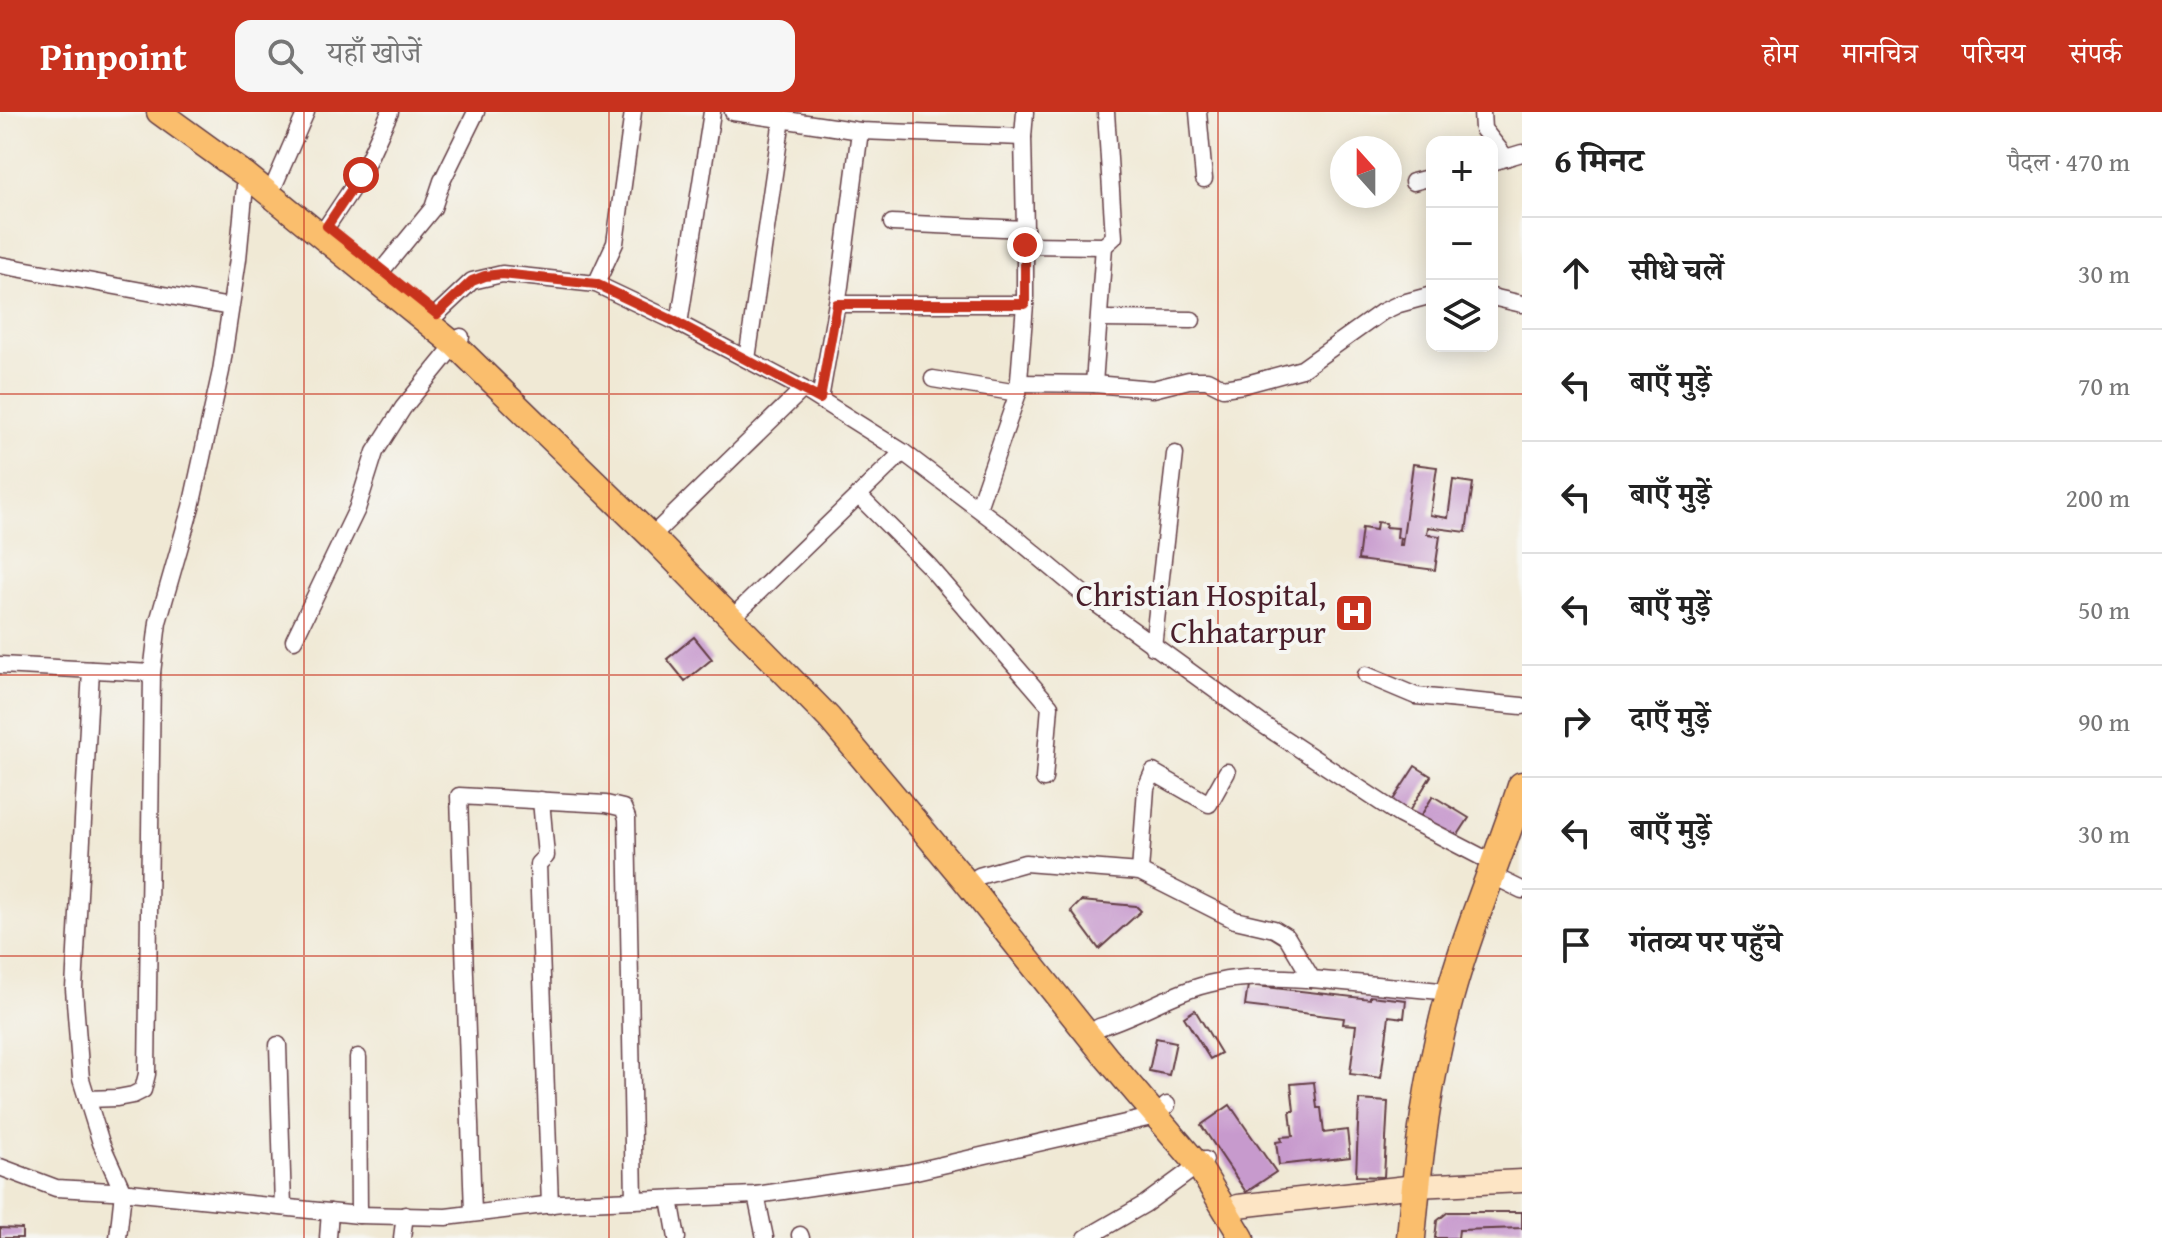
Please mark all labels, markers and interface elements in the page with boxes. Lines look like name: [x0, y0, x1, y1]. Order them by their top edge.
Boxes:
search box: [235, 20, 795, 92]
text: Pinpoint: [40, 28, 187, 84]
text: यहाँ खोजें: [327, 30, 421, 74]
text: होम: [1762, 32, 1798, 73]
text: मानचित्र: [1842, 32, 1918, 73]
text: परिचय: [1962, 32, 2025, 73]
text: संपर्क: [2069, 32, 2122, 73]
icon: search: [263, 34, 307, 78]
text: 6 मिनट: [1554, 135, 1644, 184]
north arrow: [1330, 136, 1402, 208]
map controls: [1426, 136, 1498, 352]
button: +: [1426, 136, 1498, 208]
text: पैदल · 470 m: [2007, 142, 2130, 181]
route start: [343, 157, 379, 193]
button: −: [1426, 208, 1498, 280]
route end: [1007, 227, 1043, 263]
text: सीधे चलें: [1630, 247, 1724, 291]
icon: ahead: [1554, 251, 1598, 295]
text: 30 m: [2078, 254, 2130, 293]
button: layers: [1426, 280, 1498, 352]
text: बाएँ मुड़ें: [1630, 359, 1711, 403]
icon: left: [1554, 363, 1598, 407]
text: 70 m: [2078, 366, 2130, 405]
text: बाएँ मुड़ें: [1630, 471, 1711, 515]
icon: left: [1554, 475, 1598, 519]
text: 200 m: [2065, 478, 2130, 517]
place label: Christian Hospital, Chhatarpur: [1076, 571, 1326, 655]
text: बाएँ मुड़ें: [1630, 583, 1711, 627]
icon: left: [1554, 587, 1598, 631]
text: 50 m: [2078, 590, 2130, 629]
hospital icon: Christian Hospital, Chhatarpur: [1333, 592, 1375, 634]
text: दाएँ मुड़ें: [1630, 695, 1710, 739]
icon: right: [1554, 699, 1598, 743]
text: 90 m: [2078, 702, 2130, 741]
text: बाएँ मुड़ें: [1630, 807, 1711, 851]
icon: left: [1554, 811, 1598, 855]
text: 30 m: [2078, 814, 2130, 853]
text: गंतव्य पर पहुँचे: [1630, 919, 1782, 963]
icon: arrive: [1554, 923, 1598, 967]

